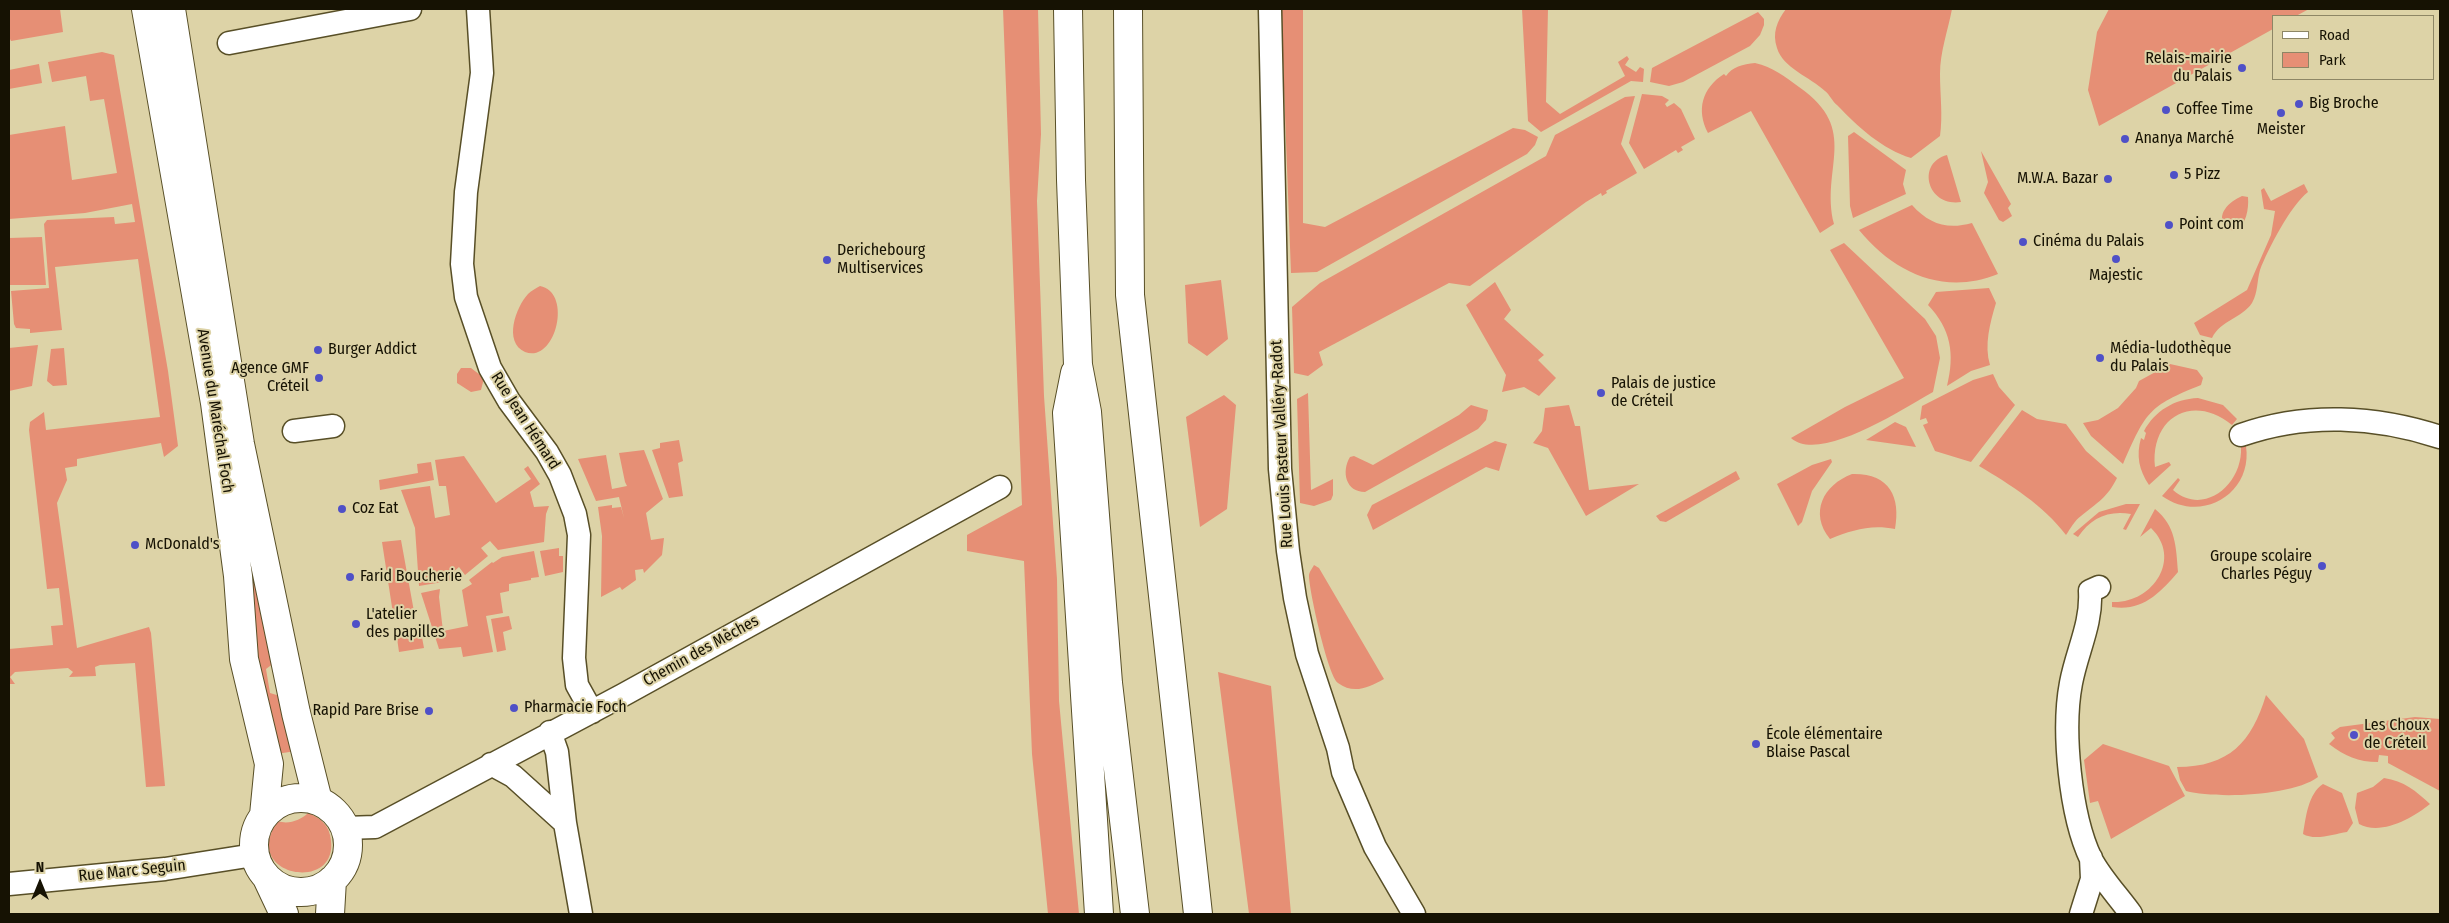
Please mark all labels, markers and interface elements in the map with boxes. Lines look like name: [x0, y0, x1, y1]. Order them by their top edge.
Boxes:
legend: [2272, 15, 2434, 80]
text: Road: [2319, 26, 2350, 44]
place label: Relais-mairie du Palais: [2145, 49, 2232, 87]
text: Park: [2319, 51, 2346, 69]
marker: Relais-mairie du Palais: [2236, 62, 2248, 74]
place label: Big Broche: [2309, 94, 2379, 114]
marker: Big Broche: [2293, 98, 2305, 110]
place label: Coffee Time: [2176, 100, 2253, 120]
marker: Coffee Time: [2160, 104, 2172, 116]
marker: Meister: [2275, 107, 2287, 119]
place label: Meister: [2257, 120, 2305, 140]
place label: Ananya Marché: [2135, 129, 2234, 149]
marker: Ananya Marché: [2119, 133, 2131, 145]
place label: 5 Pizz: [2184, 165, 2220, 185]
place label: M.W.A. Bazar: [2017, 169, 2098, 189]
marker: 5 Pizz: [2168, 169, 2180, 181]
marker: M.W.A. Bazar: [2102, 173, 2114, 185]
place label: Point com: [2179, 215, 2244, 235]
marker: Point com: [2163, 219, 2175, 231]
place label: Cinéma du Palais: [2033, 232, 2144, 252]
marker: Cinéma du Palais: [2017, 236, 2029, 248]
place label: Derichebourg Multiservices: [837, 241, 925, 279]
marker: Majestic: [2110, 253, 2122, 265]
marker: Derichebourg Multiservices: [821, 254, 833, 266]
place label: Majestic: [2089, 266, 2143, 286]
street label: Avenue du Maréchal Foch: [193, 328, 237, 494]
place label: Média-ludothèque du Palais: [2110, 339, 2231, 377]
place label: Burger Addict: [328, 340, 417, 360]
street label: Rue Louis Pasteur Valléry-Radot: [1267, 340, 1297, 548]
marker: Burger Addict: [312, 344, 324, 356]
marker: Média-ludothèque du Palais: [2094, 352, 2106, 364]
place label: Agence GMF Créteil: [231, 359, 309, 397]
street label: Rue Jean Hémard: [486, 369, 564, 473]
marker: Agence GMF Créteil: [313, 372, 325, 384]
place label: Palais de justice de Créteil: [1611, 374, 1716, 412]
marker: Palais de justice de Créteil: [1595, 387, 1607, 399]
place label: Coz Eat: [352, 499, 399, 519]
marker: Coz Eat: [336, 503, 348, 515]
place label: McDonald's: [145, 535, 220, 555]
marker: McDonald's: [129, 539, 141, 551]
place label: Groupe scolaire Charles Péguy: [2210, 547, 2312, 585]
marker: Groupe scolaire Charles Péguy: [2316, 560, 2328, 572]
place label: Farid Boucherie: [360, 567, 462, 587]
marker: Farid Boucherie: [344, 571, 356, 583]
place label: L'atelier des papilles: [366, 605, 445, 643]
street label: Chemin des Mèches: [640, 611, 762, 691]
marker: L'atelier des papilles: [350, 618, 362, 630]
place label: Pharmacie Foch: [524, 698, 627, 718]
place label: Rapid Pare Brise: [312, 701, 419, 721]
marker: Pharmacie Foch: [508, 702, 520, 714]
marker: Rapid Pare Brise: [423, 705, 435, 717]
place label: Les Choux de Créteil: [2364, 716, 2429, 754]
place label: École élémentaire Blaise Pascal: [1766, 725, 1883, 763]
marker: Les Choux de Créteil: [2348, 729, 2360, 741]
marker: École élémentaire Blaise Pascal: [1750, 738, 1762, 750]
street label: Rue Marc Seguin: [77, 856, 187, 886]
north arrow: [15, 858, 65, 908]
text: N: [36, 859, 44, 876]

